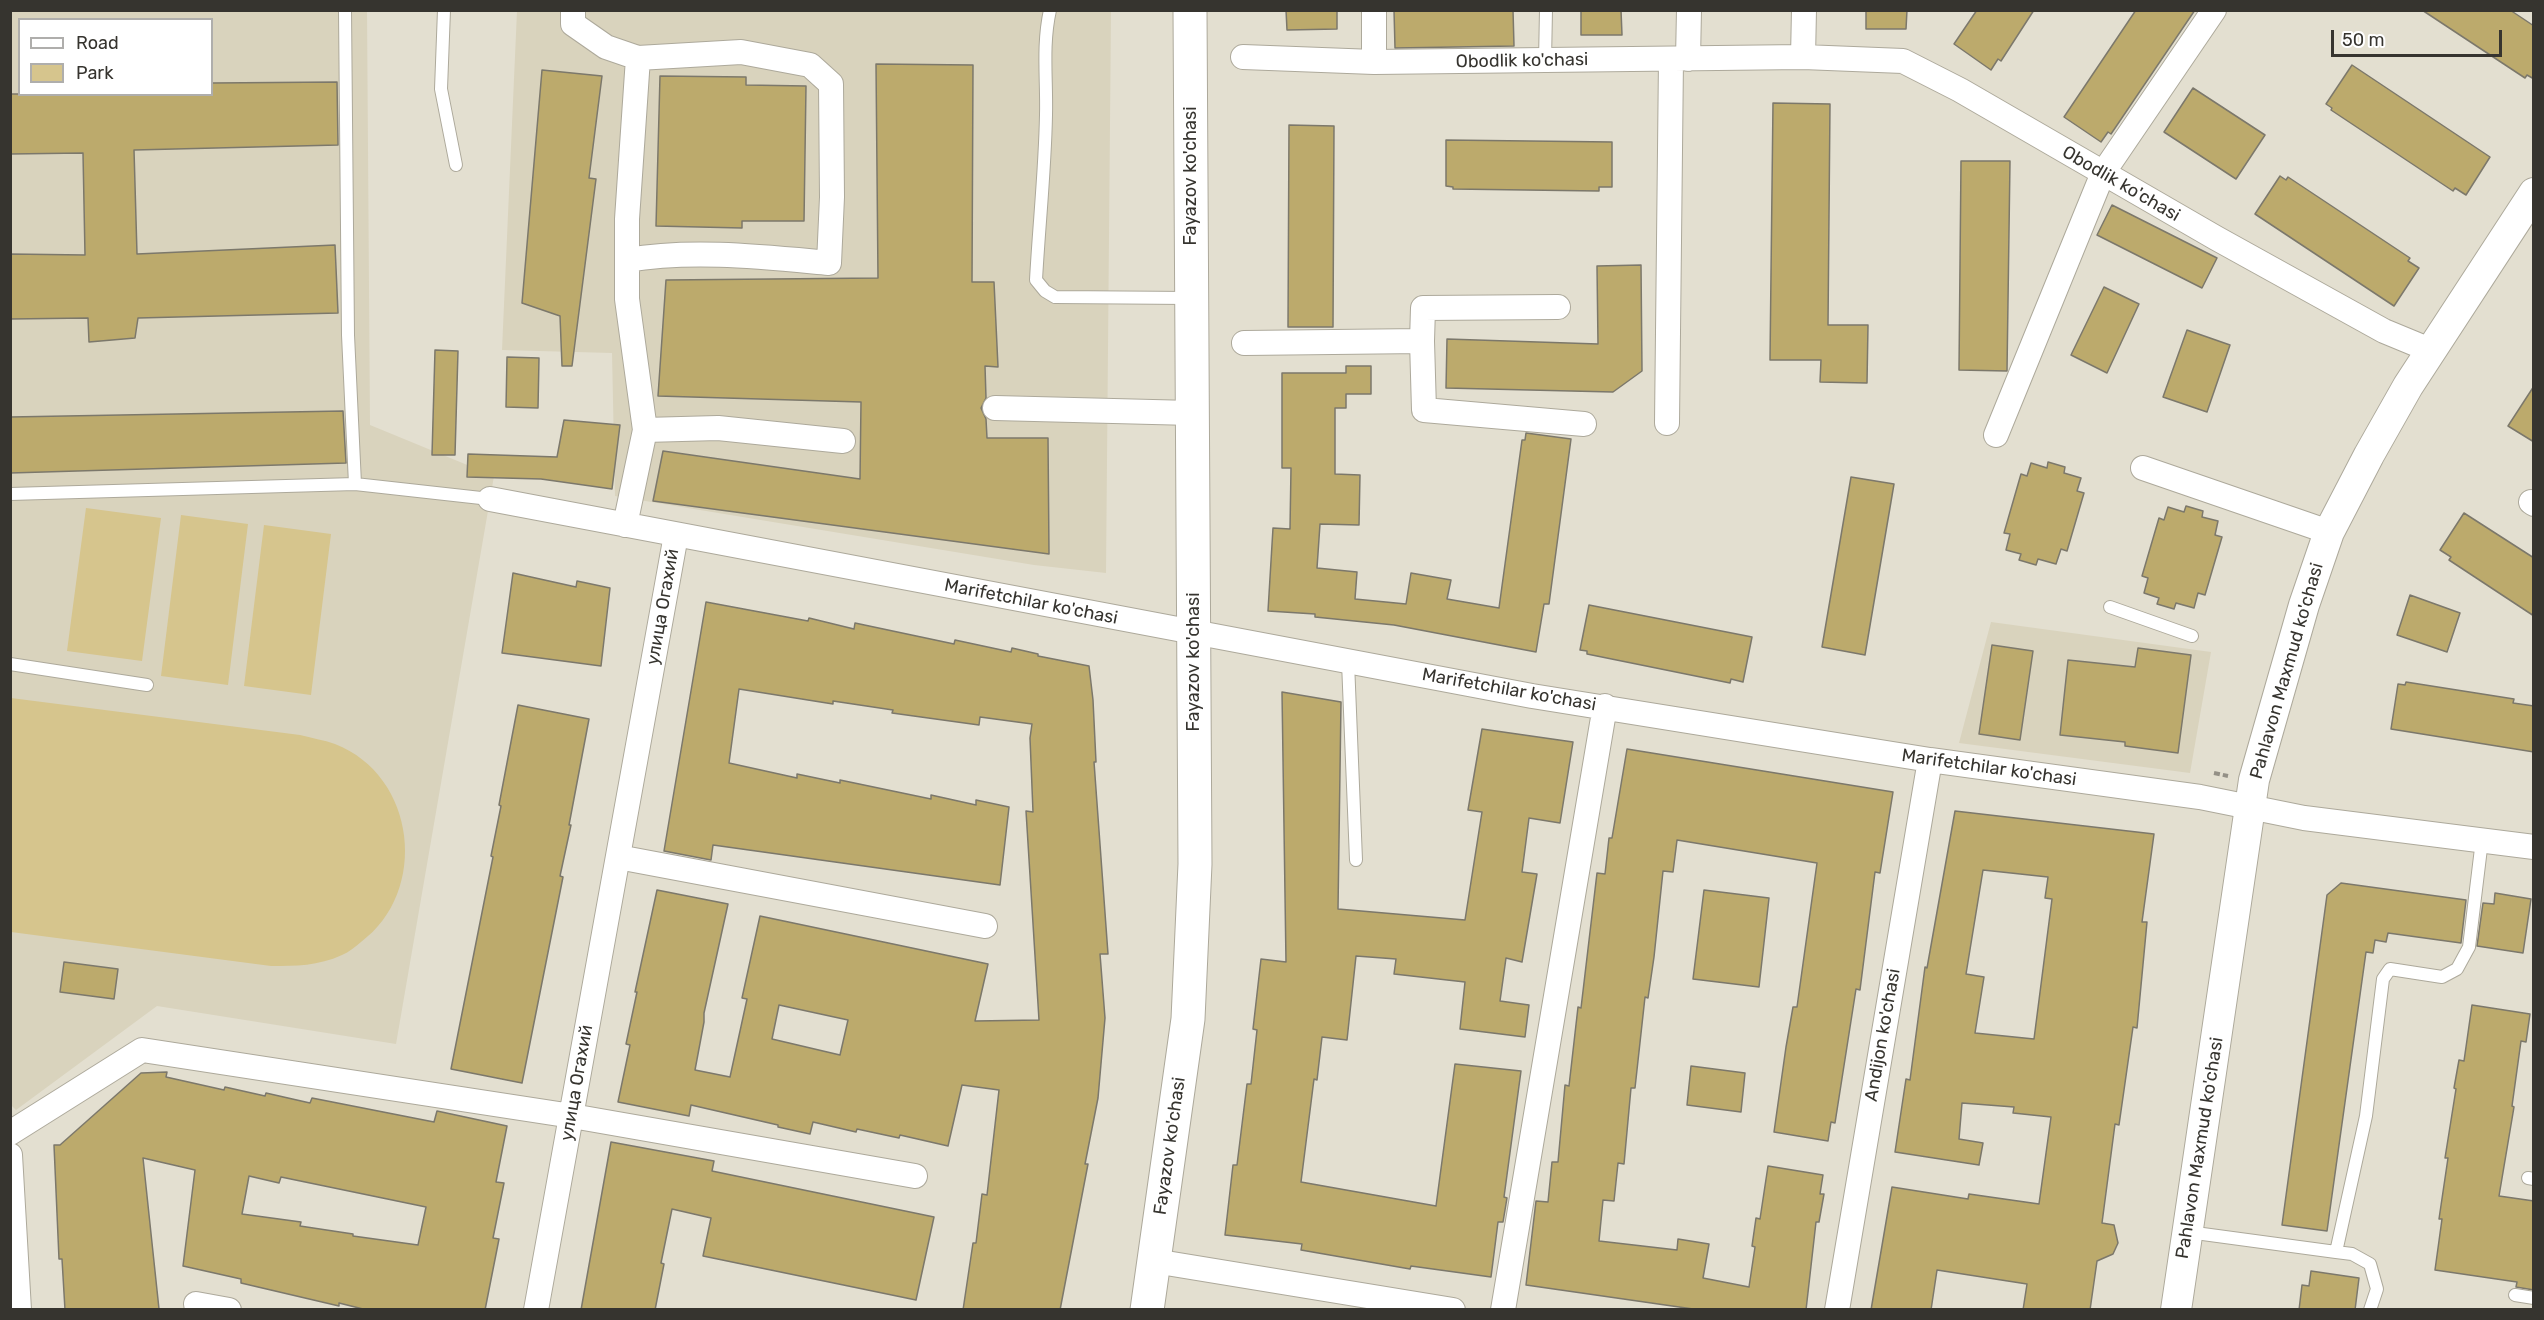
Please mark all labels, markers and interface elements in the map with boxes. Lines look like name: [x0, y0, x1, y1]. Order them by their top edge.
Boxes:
legend: [18, 18, 213, 96]
scale bar: [2334, 18, 2505, 56]
text: 50 m: [2342, 29, 2385, 51]
text: Road: [76, 32, 119, 54]
street label: Obodlik ko'chasi: [1455, 49, 1589, 73]
text: Park: [76, 62, 113, 84]
street label: Fayazov ko'chasi: [1180, 106, 1202, 246]
street label: Obodlik ko'chasi: [2058, 141, 2184, 227]
street label: улица Огахий: [642, 547, 684, 667]
street label: Pahlavon Maxmud ko'chasi: [2246, 560, 2328, 782]
street label: Marifetchilar ko'chasi: [942, 575, 1120, 629]
street label: Fayazov ko'chasi: [1183, 592, 1205, 732]
street label: Marifetchilar ko'chasi: [1420, 664, 1598, 716]
street label: Marifetchilar ko'chasi: [1900, 745, 2078, 791]
street label: Andijon ko'chasi: [1861, 967, 1905, 1103]
street label: улица Огахий: [556, 1023, 598, 1143]
street label: Pahlavon Maxmud ko'chasi: [2172, 1036, 2228, 1260]
street label: Fayazov ko'chasi: [1150, 1076, 1190, 1216]

